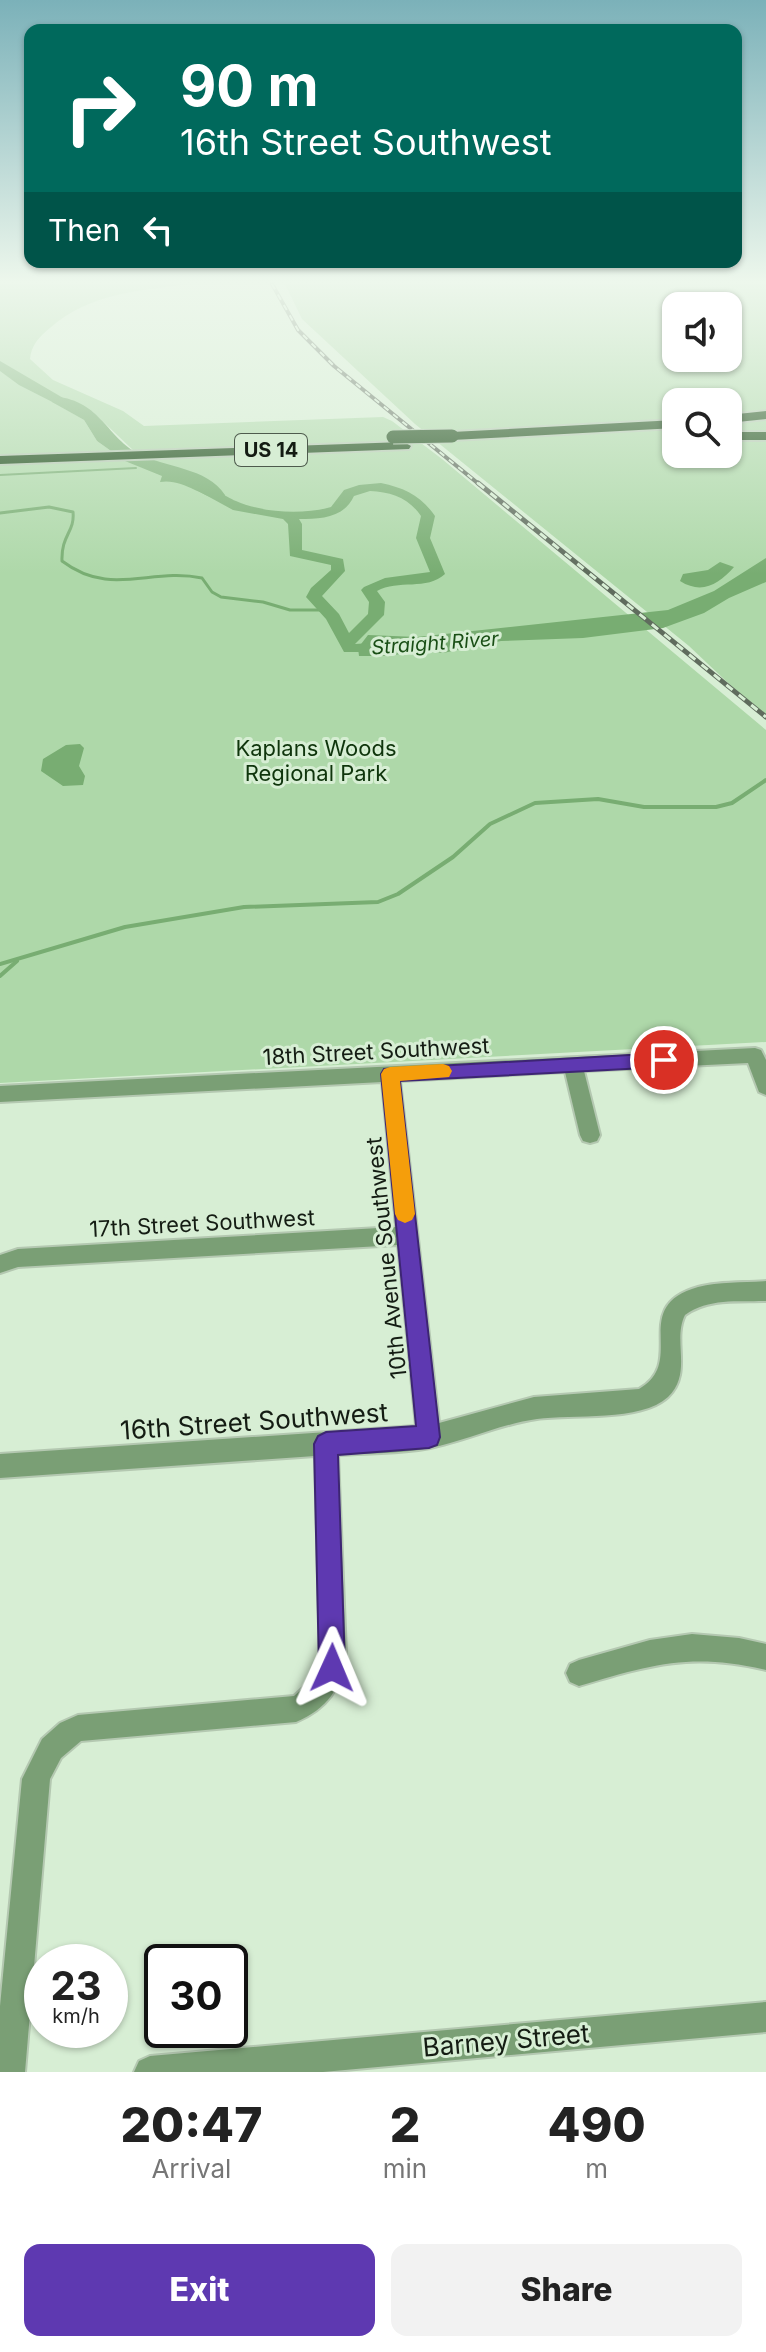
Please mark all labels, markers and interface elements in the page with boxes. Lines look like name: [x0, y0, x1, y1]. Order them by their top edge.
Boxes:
text: 90 m: [180, 52, 319, 120]
icon: right: [48, 56, 152, 160]
text: 16th Street Southwest: [180, 120, 551, 164]
icon: left: [136, 208, 180, 252]
text: Then: [48, 212, 120, 248]
map controls: [662, 292, 742, 468]
button: sound: [662, 292, 742, 372]
button: search: [662, 388, 742, 468]
road number: US 14: [235, 434, 307, 466]
water label: Straight River: [371, 627, 500, 659]
park label: Kaplans Woods Regional Park: [235, 735, 397, 786]
pin: [630, 1026, 698, 1094]
street label: 18th Street Southwest: [262, 1032, 490, 1070]
icon: arrive: [642, 1038, 686, 1082]
street label: 10th Avenue Southwest: [360, 1136, 412, 1380]
street label: 17th Street Southwest: [89, 1204, 315, 1242]
street label: 16th Street Southwest: [119, 1396, 389, 1446]
position arrow: [290, 1626, 374, 1710]
speed limit sign: 30: [144, 1944, 248, 2048]
text: 23: [50, 1961, 102, 2010]
text: km/h: [52, 2004, 100, 2028]
street label: Barney Street: [421, 2017, 591, 2063]
text: 20:47: [120, 2095, 262, 2154]
text: 2: [390, 2095, 420, 2154]
text: 490: [548, 2095, 646, 2154]
text: Arrival: [151, 2153, 231, 2184]
text: min: [383, 2153, 427, 2184]
text: m: [585, 2153, 608, 2184]
button: Exit: [24, 2244, 375, 2336]
button: Share: [391, 2244, 742, 2336]

